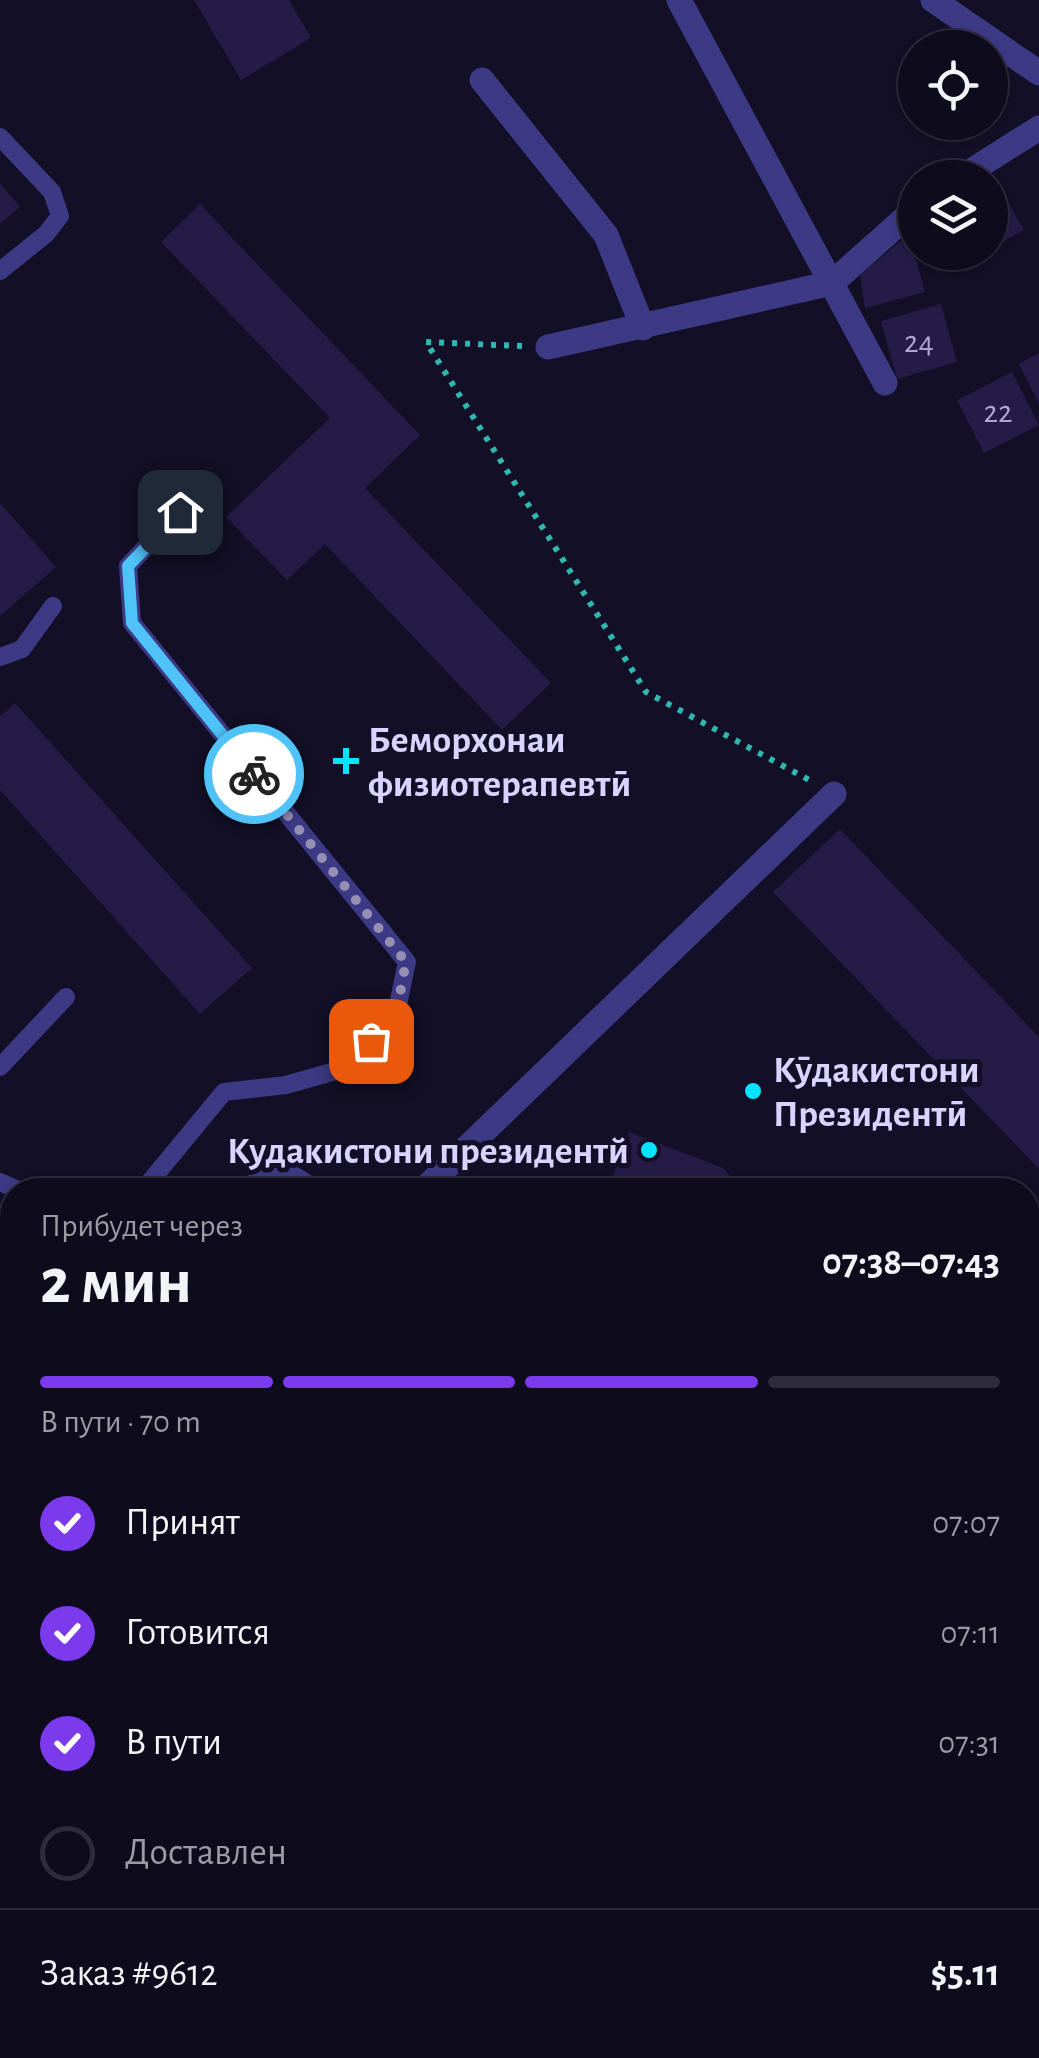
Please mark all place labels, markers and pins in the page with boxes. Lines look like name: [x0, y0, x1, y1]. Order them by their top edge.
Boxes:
pin: [138, 470, 223, 555]
place label: Беморхонаи физиотерапевтӣ: [368, 722, 631, 804]
marker: Беморхонаи физиотерапевтӣ: [333, 748, 359, 774]
pin: [329, 999, 414, 1084]
place label: Кӯдакистони Президентӣ: [773, 1052, 980, 1134]
marker: Кӯдакистони Президентӣ: [742, 1080, 764, 1102]
place label: Кудакистони президентй: [227, 1133, 629, 1171]
marker: Кудакистони президентй: [638, 1139, 660, 1161]

